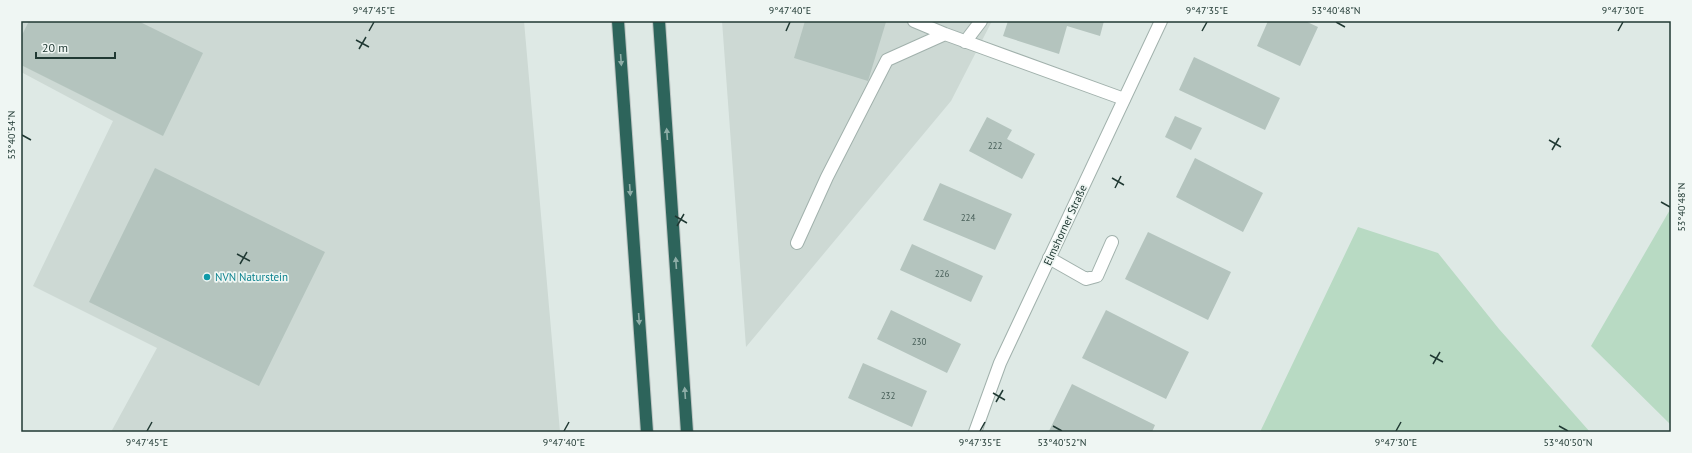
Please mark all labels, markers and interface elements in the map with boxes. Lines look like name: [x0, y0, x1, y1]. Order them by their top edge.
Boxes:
text: 9°47'45"E: [353, 4, 395, 17]
text: 9°47'40"E: [769, 4, 811, 17]
text: 9°47'35"E: [1186, 4, 1228, 17]
text: 53°40'48"N: [1311, 4, 1361, 17]
text: 9°47'30"E: [1602, 4, 1644, 17]
scale bar: [36, 34, 115, 60]
text: 20 m: [42, 40, 68, 55]
one-way arrow: [618, 54, 624, 67]
text: 53°40'54"N: [5, 110, 18, 160]
one-way arrow: [663, 128, 670, 140]
house number: 222: [988, 140, 1002, 151]
street label: Elmshorner Straße: [1040, 182, 1090, 268]
text: 53°40'48"N: [1675, 182, 1688, 232]
one-way arrow: [627, 184, 634, 196]
house number: 224: [961, 212, 975, 223]
one-way arrow: [672, 257, 679, 269]
house number: 226: [935, 268, 949, 279]
place label: NVN Naturstein: [215, 270, 288, 284]
marker: NVN Naturstein: [202, 272, 212, 282]
one-way arrow: [636, 313, 643, 325]
house number: 230: [912, 336, 926, 347]
one-way arrow: [681, 387, 688, 399]
house number: 232: [881, 390, 895, 401]
text: 9°47'45"E: [126, 436, 168, 449]
text: 9°47'40"E: [543, 436, 585, 449]
text: 9°47'35"E: [959, 436, 1001, 449]
text: 53°40'52"N: [1037, 436, 1087, 449]
text: 9°47'30"E: [1375, 436, 1417, 449]
text: 53°40'50"N: [1543, 436, 1593, 449]

